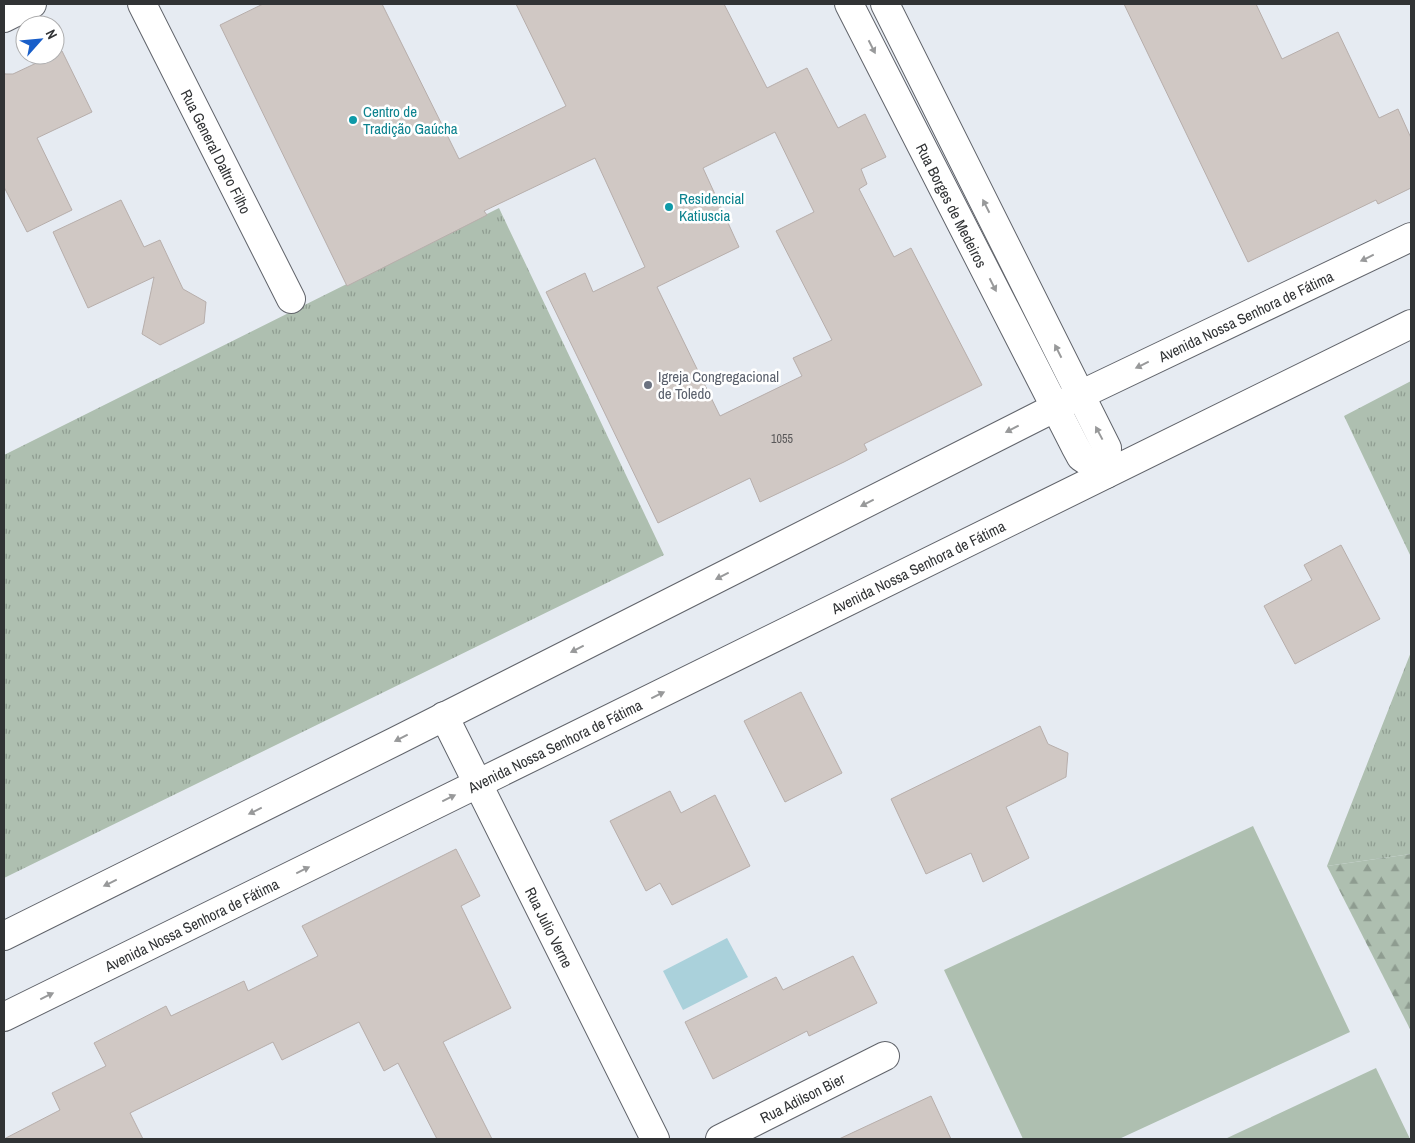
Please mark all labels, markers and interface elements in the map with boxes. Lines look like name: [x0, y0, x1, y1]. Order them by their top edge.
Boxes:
north arrow: [15, 15, 65, 65]
text: N: [42, 26, 61, 42]
one-way arrow: [868, 40, 876, 54]
street label: Rua General Daltro Filho: [176, 85, 257, 217]
place label: Centro de Tradição Gaúcha: [363, 101, 458, 139]
marker: Centro de Tradição Gaúcha: [347, 114, 359, 126]
street label: Rua Borges de Medeiros: [911, 140, 992, 271]
place label: Residencial Katiuscia: [679, 188, 744, 226]
one-way arrow: [982, 199, 990, 213]
marker: Residencial Katiuscia: [663, 201, 675, 213]
one-way arrow: [1360, 254, 1374, 262]
street label: Avenida Nossa Senhora de Fátima: [1154, 265, 1337, 367]
one-way arrow: [989, 278, 997, 293]
one-way arrow: [1054, 344, 1062, 359]
one-way arrow: [1135, 362, 1149, 370]
place label: Igreja Congregacional de Toledo: [658, 366, 779, 404]
marker: Igreja Congregacional de Toledo: [642, 379, 654, 391]
one-way arrow: [1005, 426, 1019, 434]
one-way arrow: [1095, 426, 1103, 441]
house number: 1055: [771, 431, 793, 447]
one-way arrow: [860, 499, 874, 507]
street label: Avenida Nossa Senhora de Fátima: [827, 515, 1009, 619]
one-way arrow: [715, 572, 729, 580]
one-way arrow: [570, 645, 584, 653]
one-way arrow: [650, 691, 665, 699]
street label: Avenida Nossa Senhora de Fátima: [463, 694, 645, 798]
one-way arrow: [394, 734, 408, 742]
one-way arrow: [442, 794, 456, 802]
one-way arrow: [248, 807, 263, 815]
one-way arrow: [296, 866, 310, 874]
street label: Avenida Nossa Senhora de Fátima: [100, 873, 282, 977]
one-way arrow: [103, 879, 117, 887]
street label: Rua Julio Verne: [520, 883, 578, 971]
one-way arrow: [40, 992, 55, 1000]
street label: Rua Adilson Bier: [756, 1068, 848, 1128]

